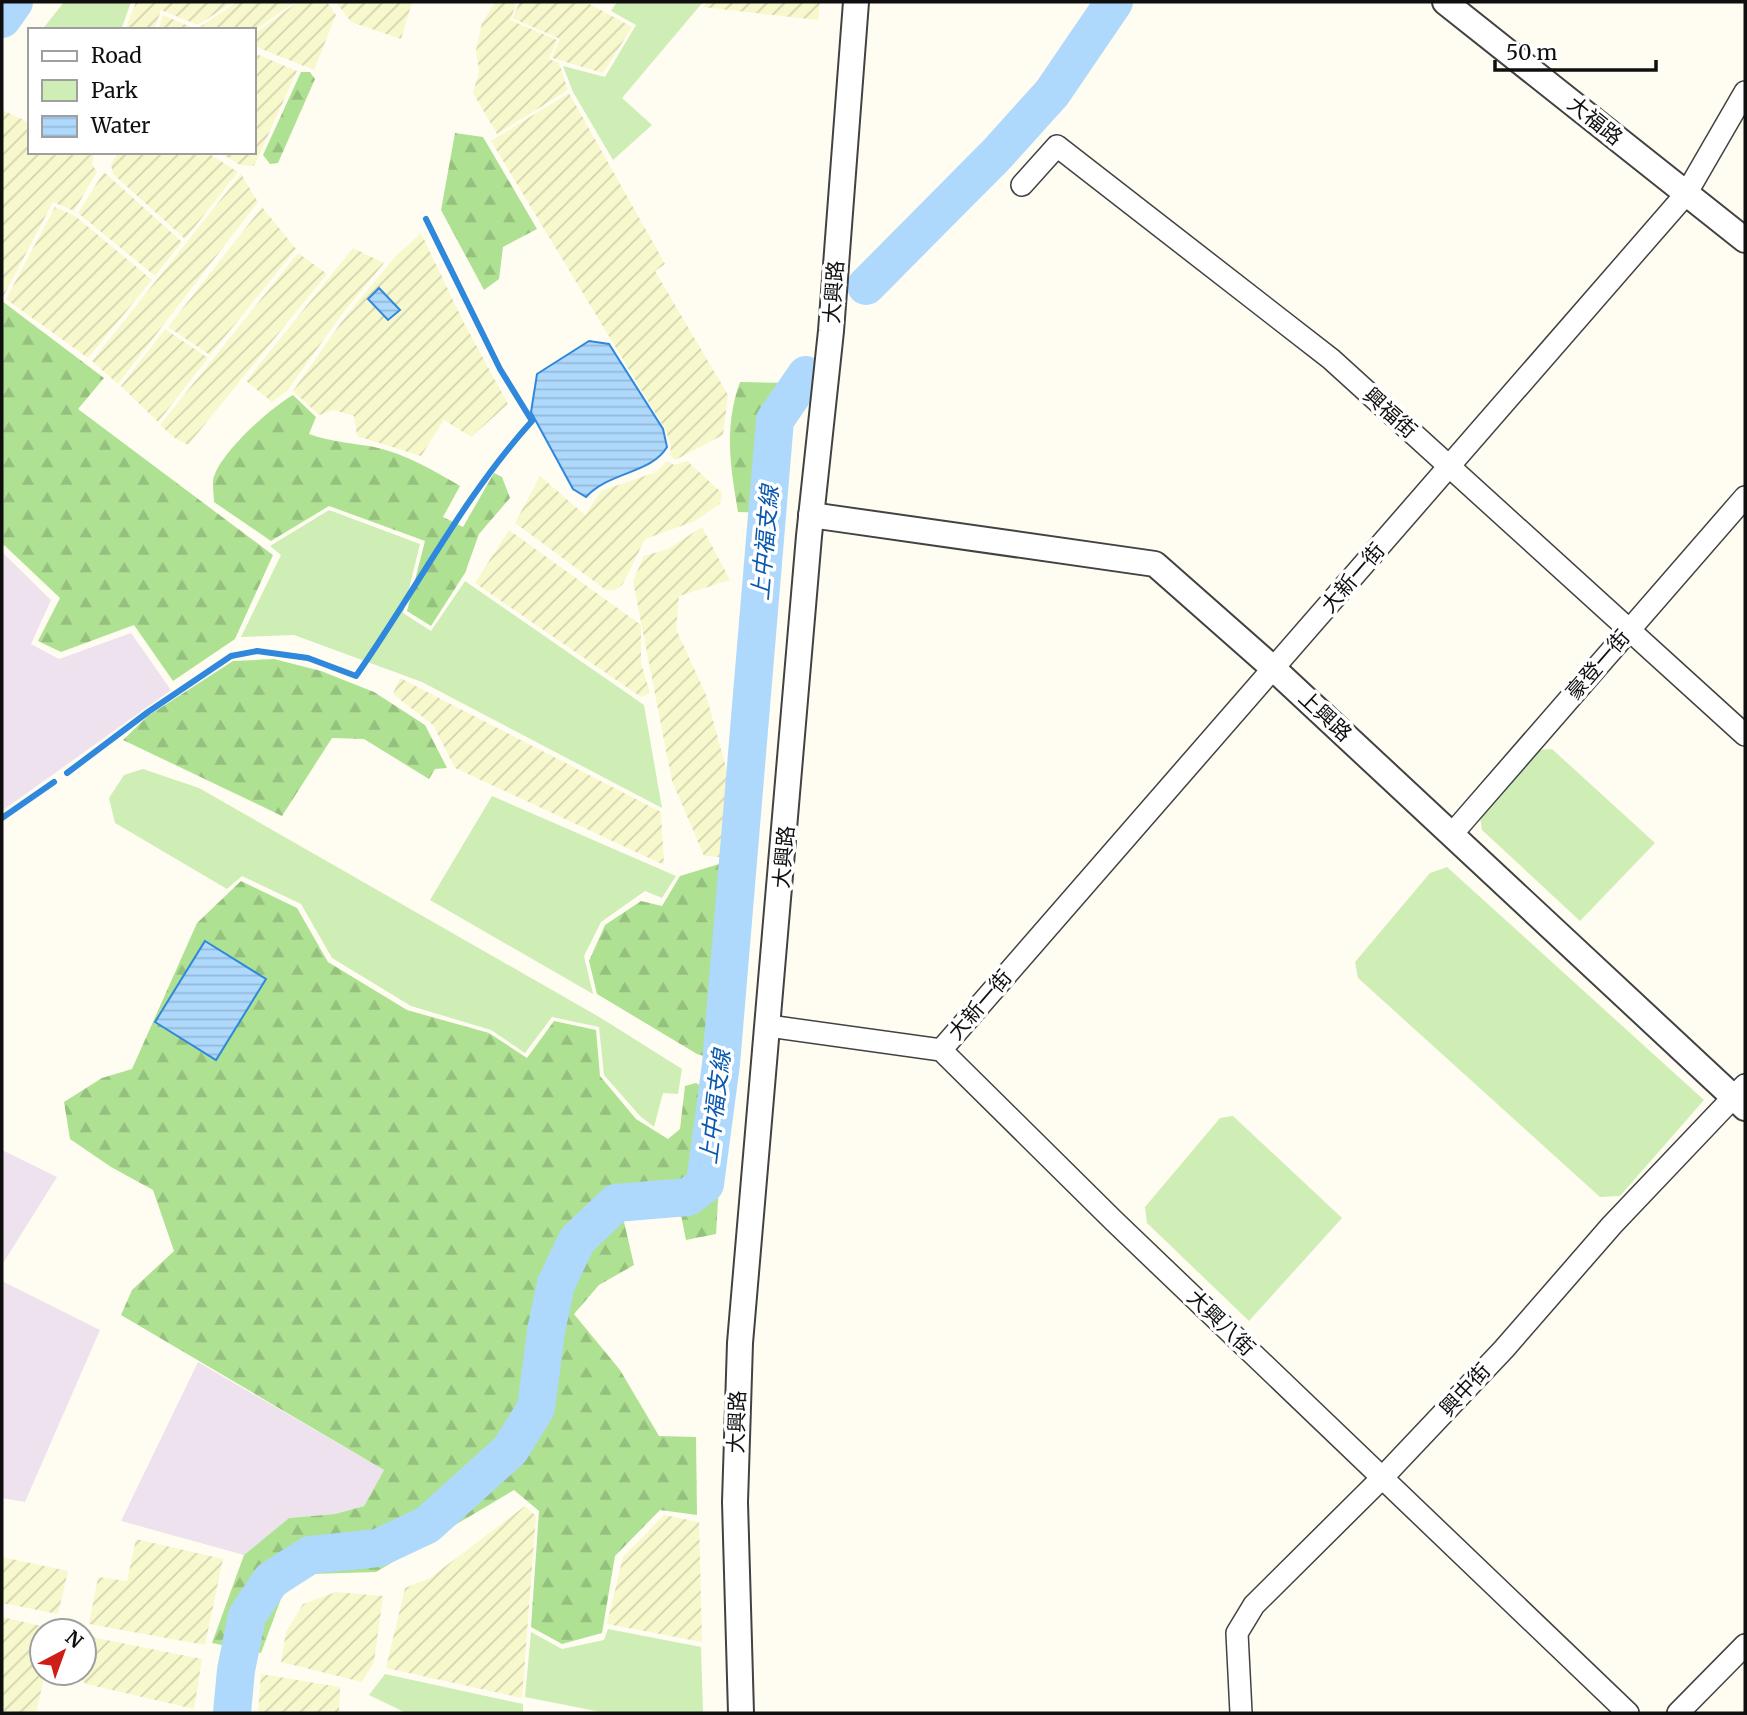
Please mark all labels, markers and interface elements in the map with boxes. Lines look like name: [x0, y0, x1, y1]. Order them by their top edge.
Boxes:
legend: [28, 28, 256, 154]
scale bar: [1495, 28, 1656, 72]
text: 50 m: [1506, 39, 1557, 66]
text: Road: [91, 42, 142, 69]
text: Park: [91, 77, 138, 104]
street label: 大福路: [1562, 90, 1628, 151]
text: Water: [90, 112, 150, 139]
street label: 大興路: [818, 260, 849, 324]
street label: 興福街: [1358, 382, 1423, 444]
water label: 上中福支線: [745, 481, 784, 602]
street label: 大新一街: [1315, 537, 1390, 618]
street label: 豪登一街: [1560, 624, 1635, 705]
street label: 上興路: [1293, 684, 1358, 747]
street label: 大興路: [767, 824, 800, 890]
street label: 大新一街: [942, 964, 1017, 1045]
water label: 上中福支線: [693, 1045, 736, 1166]
street label: 大興八街: [1182, 1284, 1261, 1362]
street label: 興中街: [1433, 1357, 1496, 1422]
street label: 大興路: [722, 1390, 751, 1454]
north arrow: [28, 1617, 98, 1687]
text: N: [61, 1625, 88, 1653]

